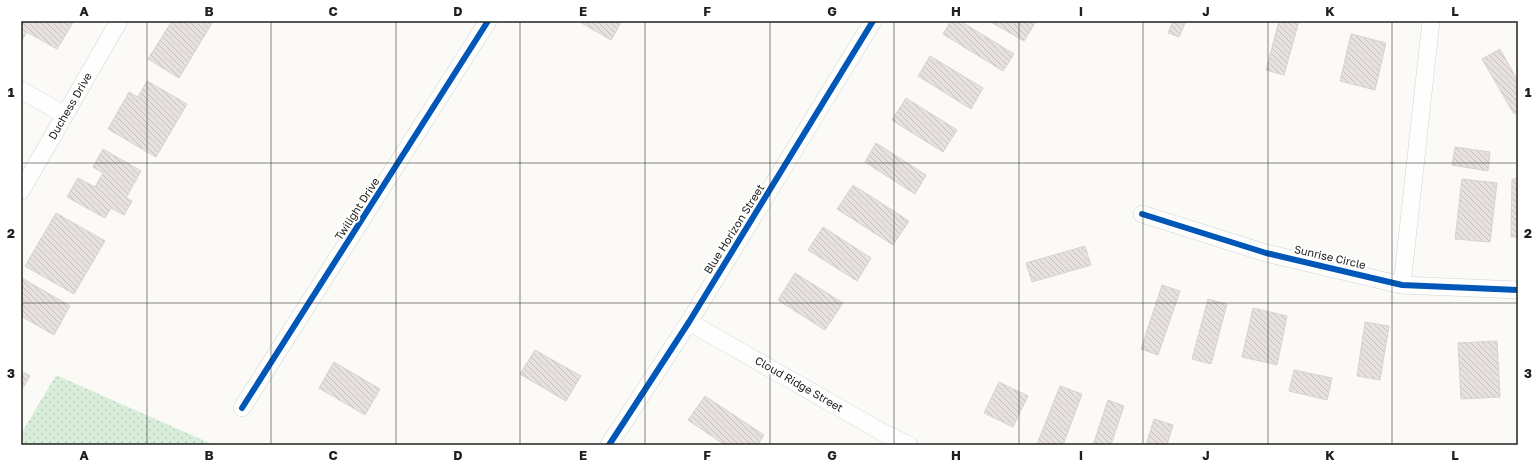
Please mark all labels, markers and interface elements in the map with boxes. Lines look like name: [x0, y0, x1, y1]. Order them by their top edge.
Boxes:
text: A: [79, 3, 89, 19]
text: B: [204, 3, 214, 19]
text: C: [328, 3, 338, 19]
text: D: [453, 3, 463, 19]
text: E: [579, 3, 587, 19]
text: F: [703, 3, 711, 19]
text: G: [827, 3, 837, 19]
text: H: [951, 3, 961, 19]
text: I: [1079, 3, 1083, 19]
text: J: [1202, 3, 1210, 19]
text: K: [1325, 3, 1335, 19]
text: L: [1451, 3, 1459, 19]
street label: Duchess Drive: [45, 70, 94, 142]
text: 1: [8, 84, 15, 100]
text: 1: [1525, 84, 1532, 100]
street label: Twilight Drive: [332, 175, 382, 242]
street label: Blue Horizon Street: [701, 182, 766, 276]
text: 2: [7, 225, 15, 241]
text: 2: [1524, 225, 1532, 241]
street label: Sunrise Circle: [1293, 242, 1367, 271]
street label: Cloud Ridge Street: [753, 353, 846, 414]
text: 3: [7, 365, 15, 381]
text: 3: [1524, 365, 1532, 381]
text: A: [79, 447, 89, 463]
text: B: [204, 447, 214, 463]
text: C: [328, 447, 338, 463]
text: D: [453, 447, 463, 463]
text: E: [579, 447, 587, 463]
text: F: [703, 447, 711, 463]
text: G: [827, 447, 837, 463]
text: H: [951, 447, 961, 463]
text: I: [1079, 447, 1083, 463]
text: J: [1202, 447, 1210, 463]
text: K: [1325, 447, 1335, 463]
text: L: [1451, 447, 1459, 463]

